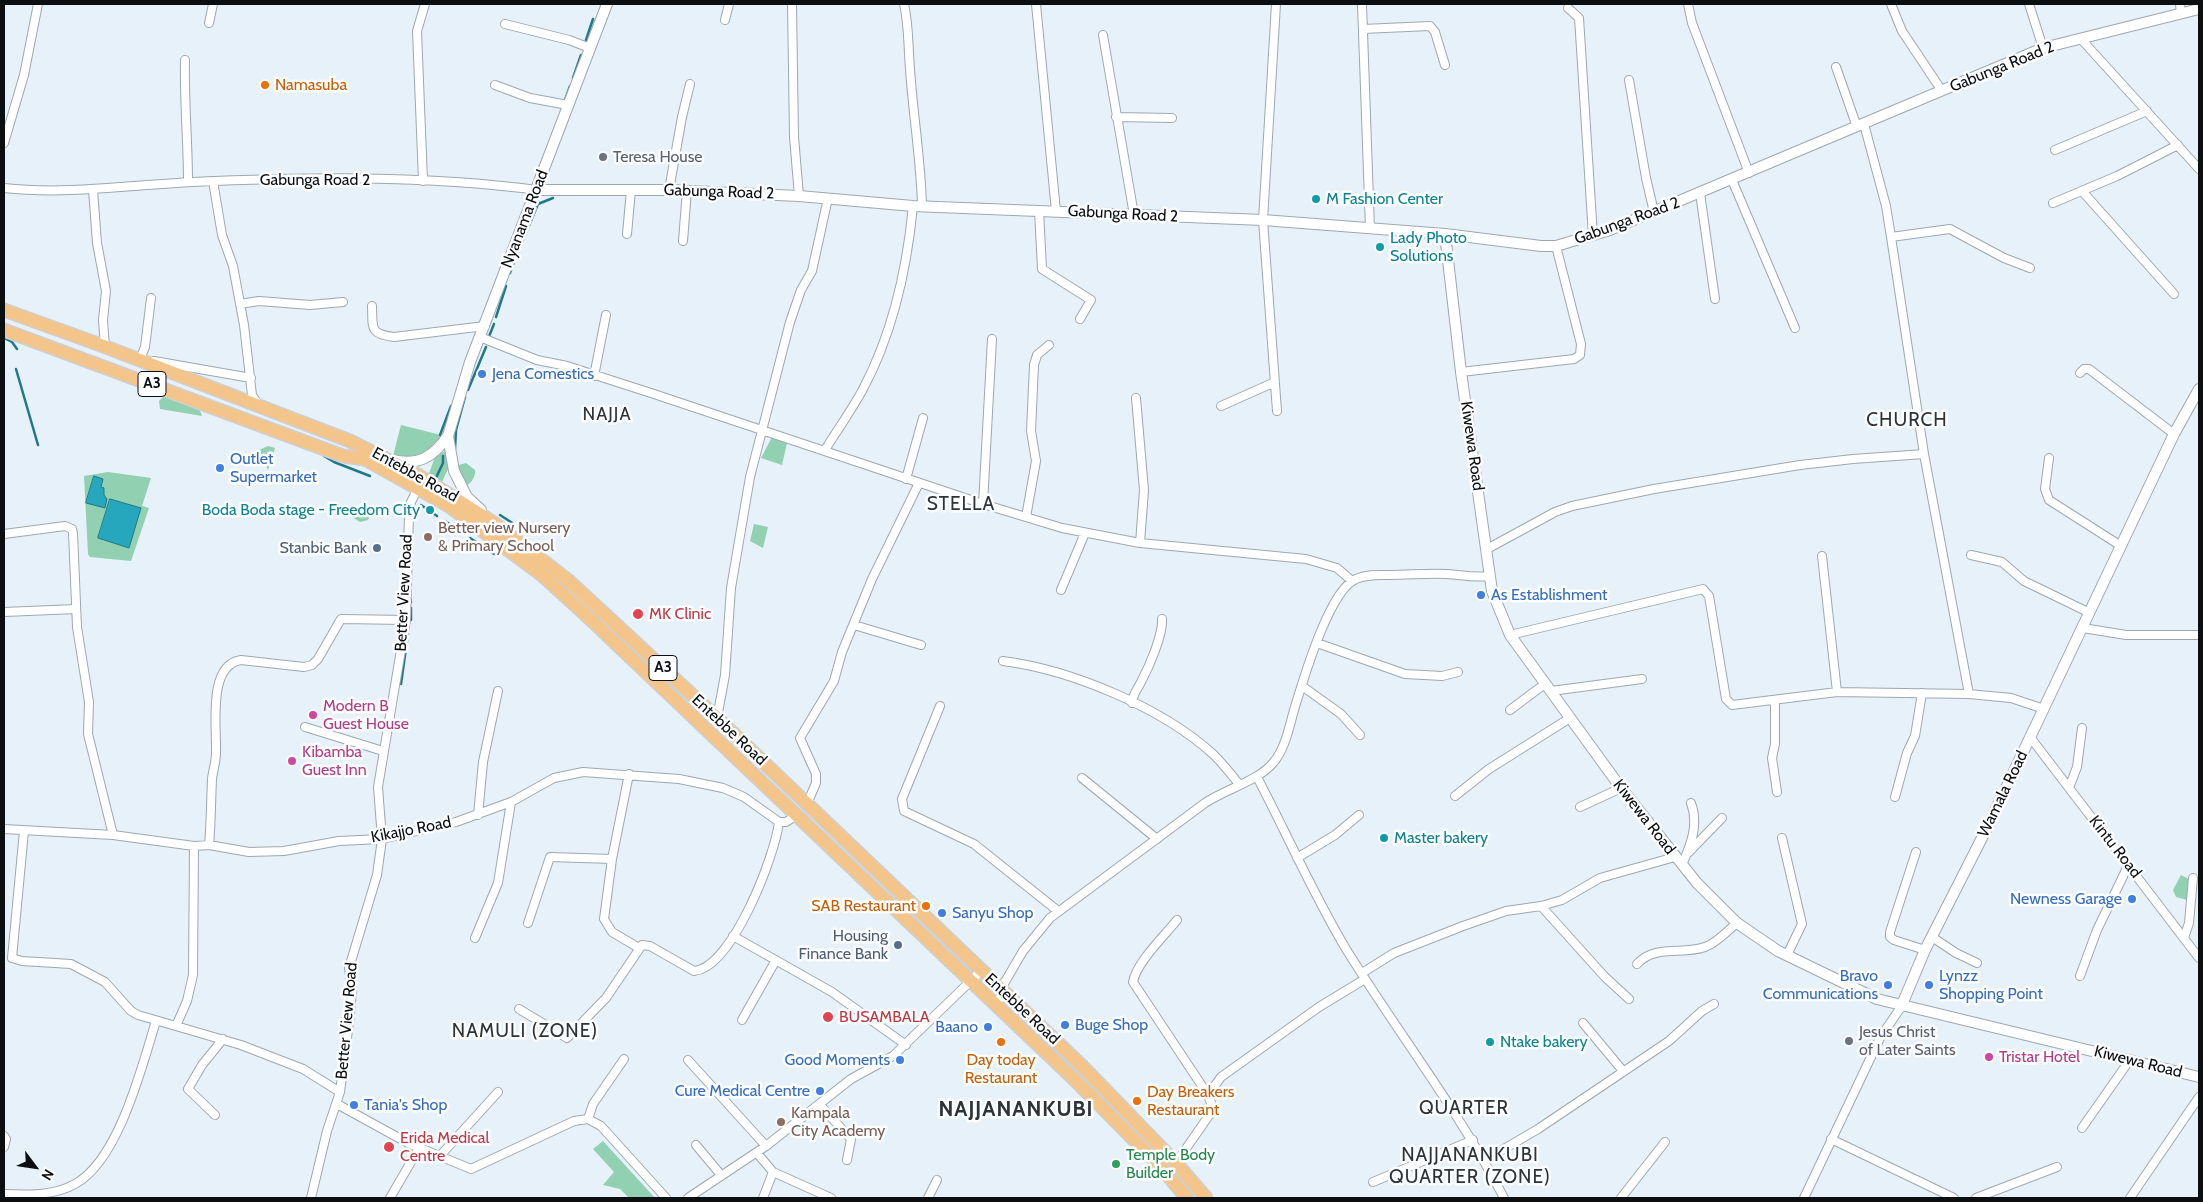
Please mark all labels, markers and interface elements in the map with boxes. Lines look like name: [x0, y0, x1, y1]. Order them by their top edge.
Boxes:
street label: Gabunga Road 2: [1947, 37, 2057, 97]
place label: Namasuba: [275, 75, 347, 95]
marker: Namasuba: [259, 79, 271, 91]
place label: Teresa House: [613, 147, 702, 167]
marker: Teresa House: [597, 151, 609, 163]
street label: Nyanama Road: [498, 167, 552, 271]
street label: Gabunga Road 2: [260, 170, 370, 190]
street label: Gabunga Road 2: [663, 180, 775, 204]
place label: M Fashion Center: [1326, 189, 1443, 209]
marker: M Fashion Center: [1310, 193, 1322, 205]
street label: Gabunga Road 2: [1572, 193, 1682, 249]
street label: Gabunga Road 2: [1067, 202, 1179, 226]
place label: Lady Photo Solutions: [1390, 228, 1467, 266]
marker: Lady Photo Solutions: [1374, 241, 1386, 253]
place label: Jena Comestics: [492, 364, 594, 384]
marker: Jena Comestics: [476, 368, 488, 380]
road number: A3: [138, 372, 166, 396]
street label: Kiwewa Road: [1456, 400, 1488, 492]
district label: NAJJA: [582, 404, 632, 426]
district label: CHURCH: [1866, 409, 1948, 431]
street label: Entebbe Road: [369, 443, 461, 507]
place label: Outlet Supermarket: [230, 449, 317, 487]
marker: Outlet Supermarket: [214, 462, 226, 474]
district label: STELLA: [926, 493, 996, 515]
place label: Boda Boda stage - Freedom City: [202, 500, 420, 520]
marker: Boda Boda stage - Freedom City: [424, 504, 436, 516]
place label: Better view Nursery & Primary School: [438, 518, 570, 556]
marker: Better view Nursery & Primary School: [422, 531, 434, 543]
street label: Better View Road: [391, 534, 417, 652]
place label: Stanbic Bank: [279, 538, 367, 558]
marker: Stanbic Bank: [371, 542, 383, 554]
place label: As Establishment: [1491, 585, 1607, 605]
marker: As Establishment: [1475, 589, 1487, 601]
place label: MK Clinic: [649, 604, 711, 624]
marker: MK Clinic: [631, 607, 645, 621]
road number: A3: [649, 656, 677, 680]
street label: Entebbe Road: [688, 690, 770, 770]
place label: Modern B Guest House: [323, 696, 409, 734]
marker: Modern B Guest House: [307, 709, 319, 721]
place label: Kibamba Guest Inn: [302, 742, 367, 780]
street label: Wamala Road: [1974, 748, 2032, 840]
marker: Kibamba Guest Inn: [286, 755, 298, 767]
street label: Kiwewa Road: [1609, 776, 1679, 858]
street label: Kintu Road: [2085, 812, 2145, 882]
street label: Kikajjo Road: [369, 813, 453, 847]
place label: Master bakery: [1394, 828, 1488, 848]
marker: Master bakery: [1378, 832, 1390, 844]
place label: Newness Garage: [2010, 889, 2122, 909]
marker: Newness Garage: [2126, 893, 2138, 905]
place label: SAB Restaurant: [811, 896, 916, 916]
marker: SAB Restaurant: [920, 900, 932, 912]
place label: Sanyu Shop: [952, 903, 1033, 923]
marker: Sanyu Shop: [936, 907, 948, 919]
place label: Housing Finance Bank: [798, 926, 888, 964]
marker: Housing Finance Bank: [892, 939, 904, 951]
street label: Better View Road: [332, 962, 362, 1080]
place label: Bravo Communications: [1763, 966, 1878, 1004]
place label: Lynzz Shopping Point: [1939, 966, 2043, 1004]
street label: Entebbe Road: [981, 969, 1063, 1049]
marker: Bravo Communications: [1882, 979, 1894, 991]
marker: Lynzz Shopping Point: [1923, 979, 1935, 991]
place label: BUSAMBALA: [839, 1007, 930, 1027]
marker: BUSAMBALA: [821, 1010, 835, 1024]
place label: Buge Shop: [1075, 1015, 1148, 1035]
place label: Baano: [935, 1017, 978, 1037]
marker: Buge Shop: [1059, 1019, 1071, 1031]
district label: NAMULI (ZONE): [450, 1020, 600, 1042]
marker: Baano: [982, 1021, 994, 1033]
place label: Jesus Christ of Later Saints: [1859, 1022, 1956, 1060]
place label: Ntake bakery: [1500, 1032, 1588, 1052]
marker: Jesus Christ of Later Saints: [1843, 1035, 1855, 1047]
marker: Day today Restaurant: [995, 1036, 1007, 1048]
marker: Ntake bakery: [1484, 1036, 1496, 1048]
street label: Kiwewa Road: [2092, 1042, 2184, 1082]
place label: Tristar Hotel: [1999, 1047, 2080, 1067]
place label: Good Moments: [785, 1050, 890, 1070]
place label: Day today Restaurant: [965, 1050, 1037, 1088]
marker: Tristar Hotel: [1983, 1051, 1995, 1063]
marker: Good Moments: [894, 1054, 906, 1066]
place label: Cure Medical Centre: [675, 1081, 810, 1101]
place label: Day Breakers Restaurant: [1147, 1082, 1234, 1120]
marker: Cure Medical Centre: [814, 1085, 826, 1097]
place label: Tania's Shop: [364, 1095, 447, 1115]
marker: Day Breakers Restaurant: [1131, 1095, 1143, 1107]
district label: NAJJANANKUBI: [937, 1097, 1095, 1123]
district label: QUARTER: [1418, 1097, 1510, 1119]
marker: Tania's Shop: [348, 1099, 360, 1111]
place label: Kampala City Academy: [791, 1103, 885, 1141]
marker: Kampala City Academy: [775, 1116, 787, 1128]
place label: Erida Medical Centre: [400, 1128, 489, 1166]
marker: Erida Medical Centre: [382, 1140, 396, 1154]
north arrow: [10, 1142, 60, 1192]
district label: NAJJANANKUBI QUARTER (ZONE): [1387, 1144, 1553, 1188]
place label: Temple Body Builder: [1126, 1145, 1215, 1183]
marker: Temple Body Builder: [1110, 1158, 1122, 1170]
text: N: [38, 1166, 58, 1184]

